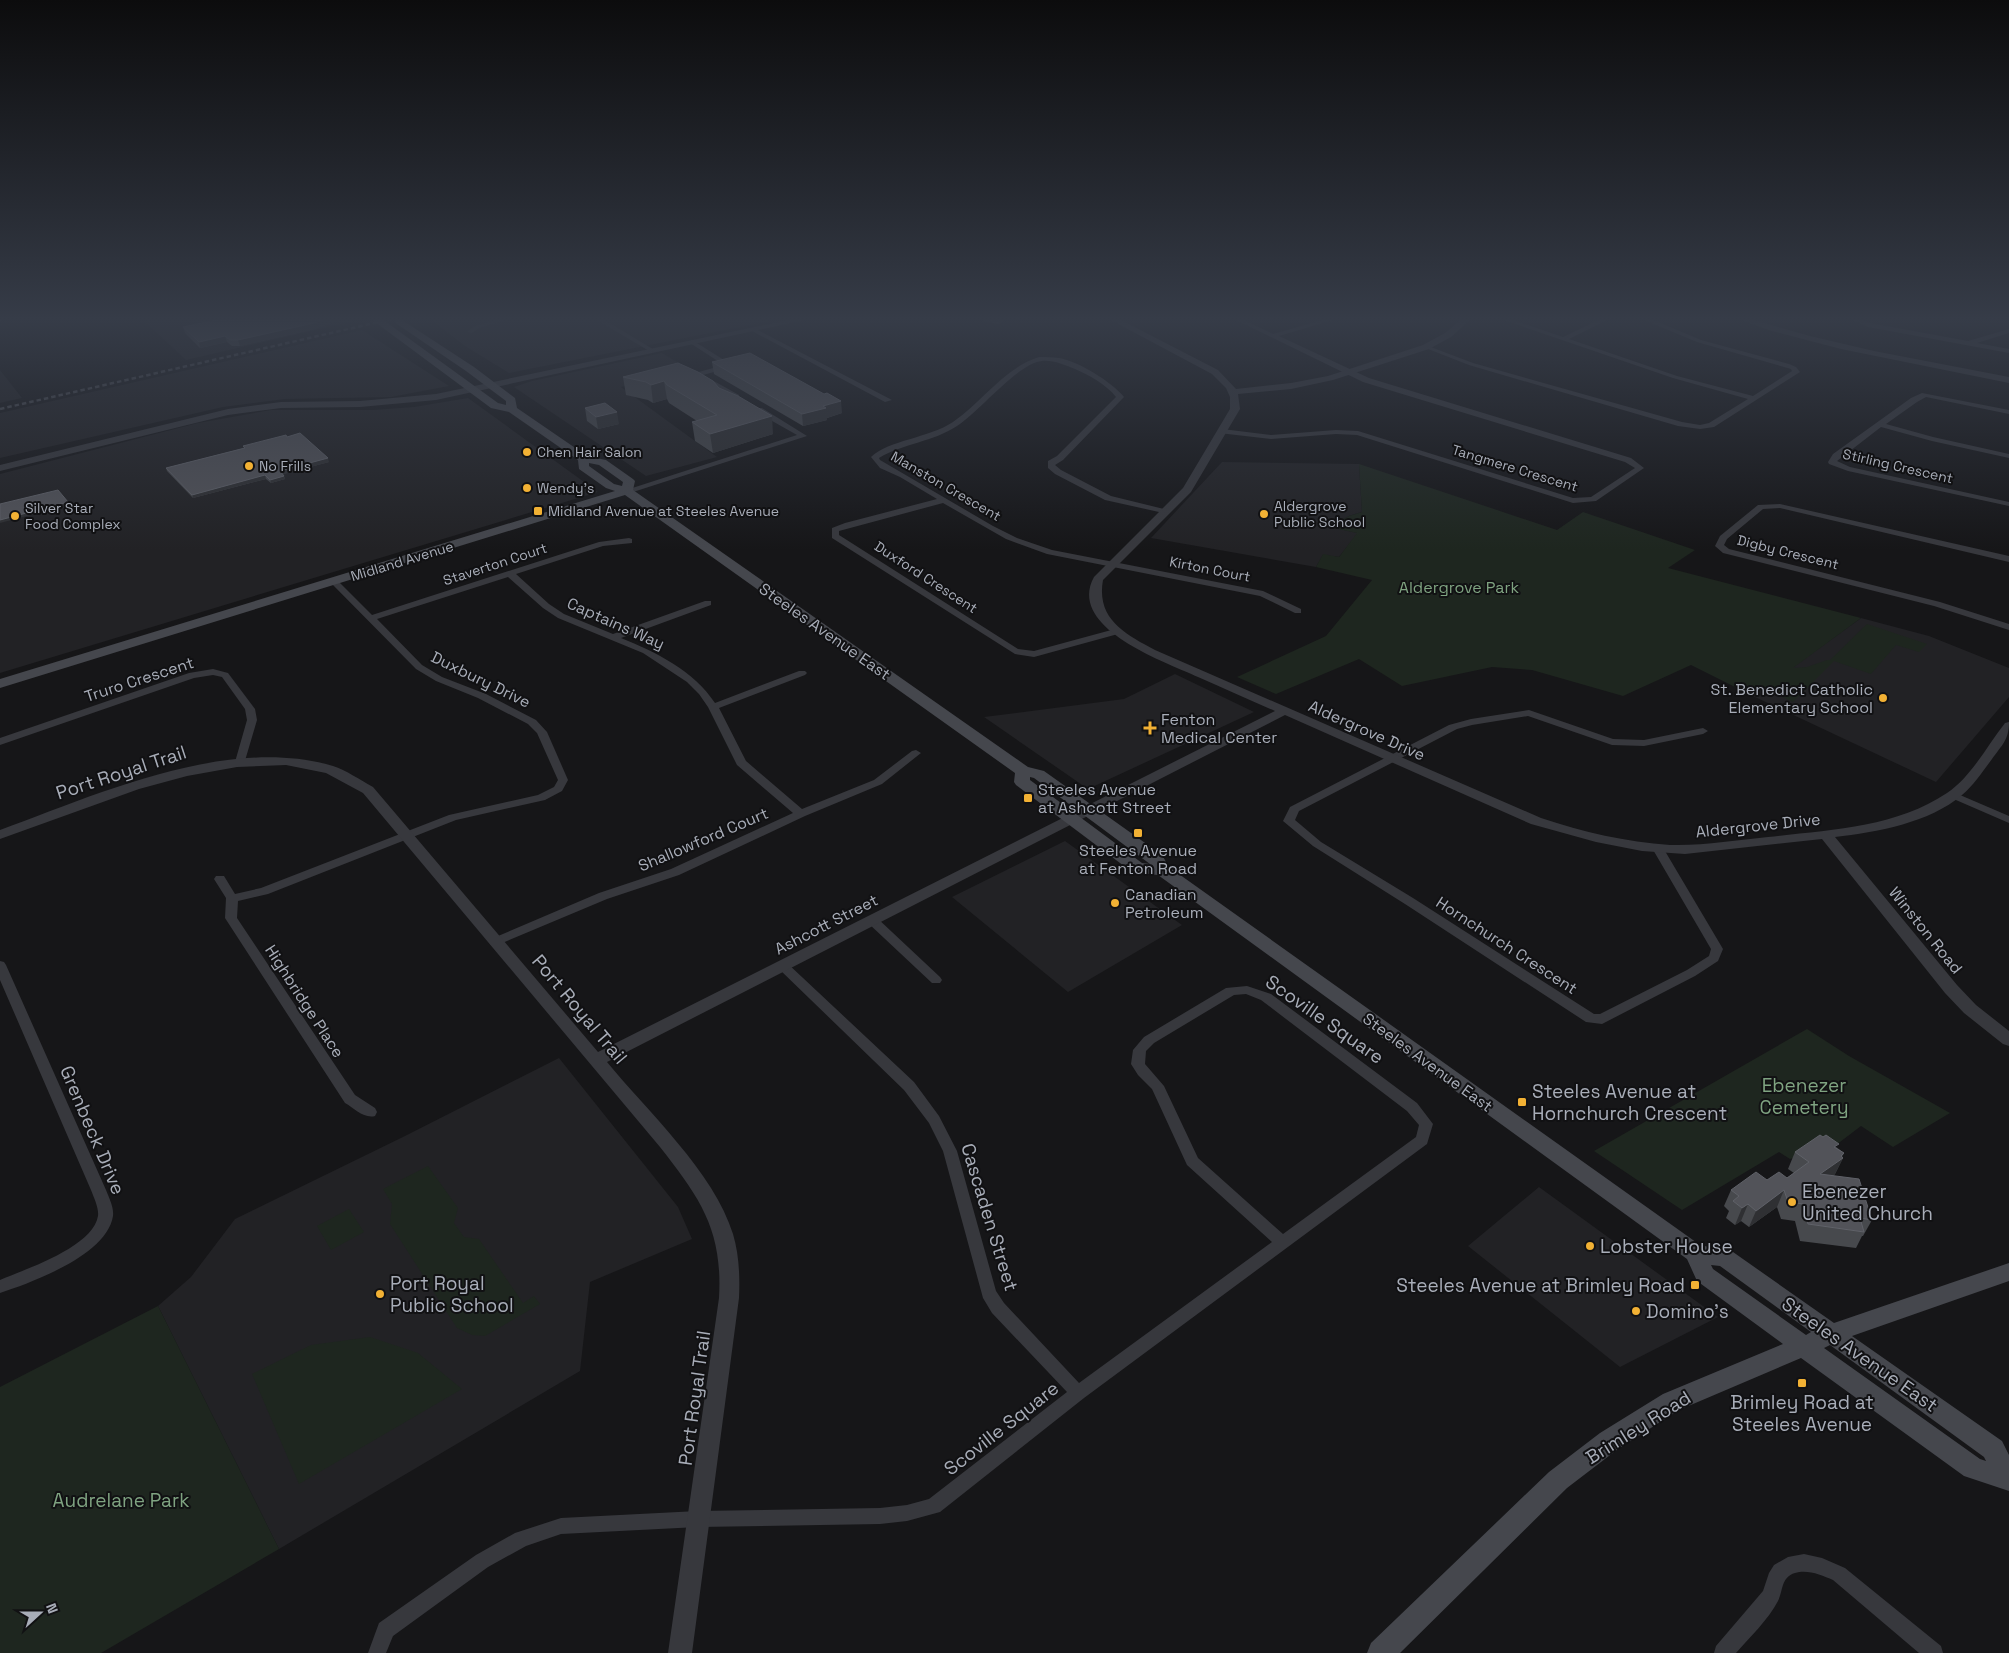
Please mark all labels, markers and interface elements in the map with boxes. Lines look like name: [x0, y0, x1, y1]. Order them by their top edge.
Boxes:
street label: Tangmere Crescent: [1450, 440, 1580, 496]
place label: Chen Hair Salon: [537, 443, 642, 461]
street label: Stirling Crescent: [1841, 445, 1955, 487]
marker: Chen Hair Salon: [521, 446, 533, 458]
street label: Manston Crescent: [888, 447, 1004, 525]
place label: No Frills: [259, 457, 311, 475]
marker: No Frills: [243, 460, 255, 472]
place label: Wendy's: [537, 479, 594, 497]
marker: Wendy's: [521, 482, 533, 494]
place label: Aldergrove Public School: [1274, 497, 1365, 531]
place label: Silver Star Food Complex: [25, 499, 121, 533]
place label: Midland Avenue at Steeles Avenue: [548, 502, 779, 520]
marker: Midland Avenue at Steeles Avenue: [532, 505, 544, 517]
marker: Aldergrove Public School: [1258, 508, 1270, 520]
marker: Silver Star Food Complex: [9, 510, 21, 522]
street label: Digby Crescent: [1735, 531, 1841, 573]
street label: Midland Avenue: [348, 537, 456, 585]
street label: Duxford Crescent: [871, 537, 981, 617]
street label: Staverton Court: [441, 539, 549, 589]
street label: Kirton Court: [1168, 552, 1252, 586]
park label: Aldergrove Park: [1399, 577, 1520, 598]
street label: Steeles Avenue East: [755, 578, 895, 685]
street label: Captains Way: [564, 593, 668, 654]
street label: Duxbury Drive: [428, 646, 534, 713]
street label: Truro Crescent: [82, 652, 196, 707]
place label: St. Benedict Catholic Elementary School: [1710, 679, 1873, 718]
marker: St. Benedict Catholic Elementary School: [1877, 692, 1889, 704]
street label: Aldergrove Drive: [1305, 695, 1428, 766]
place label: Fenton Medical Center: [1161, 709, 1277, 748]
marker: Fenton Medical Center: [1143, 721, 1157, 735]
street label: Port Royal Trail: [53, 740, 190, 805]
place label: Steeles Avenue at Ashcott Street: [1038, 779, 1171, 818]
marker: Steeles Avenue at Ashcott Street: [1022, 792, 1034, 804]
street label: Shallowford Court: [635, 803, 771, 876]
street label: Aldergrove Drive: [1695, 809, 1821, 842]
marker: Steeles Avenue at Fenton Road: [1132, 827, 1144, 839]
place label: Steeles Avenue at Fenton Road: [1079, 840, 1197, 879]
street label: Winston Road: [1884, 882, 1967, 978]
place label: Canadian Petroleum: [1125, 884, 1203, 923]
street label: Ashcott Street: [771, 889, 881, 960]
street label: Hornchurch Crescent: [1432, 892, 1581, 999]
marker: Canadian Petroleum: [1109, 897, 1121, 909]
street label: Highbridge Place: [260, 941, 349, 1062]
street label: Port Royal Trail: [526, 949, 633, 1069]
street label: Scoville Square: [1261, 969, 1389, 1070]
street label: Steeles Avenue East: [1358, 1008, 1497, 1117]
street label: Grenbeck Drive: [54, 1062, 131, 1198]
park label: Ebenezer Cemetery: [1759, 1073, 1849, 1120]
place label: Steeles Avenue at Hornchurch Crescent: [1532, 1079, 1727, 1126]
marker: Steeles Avenue at Hornchurch Crescent: [1516, 1096, 1528, 1108]
street label: Cascaden Street: [955, 1140, 1024, 1294]
place label: Ebenezer United Church: [1802, 1179, 1933, 1226]
marker: Ebenezer United Church: [1786, 1196, 1798, 1208]
place label: Lobster House: [1600, 1234, 1733, 1259]
marker: Lobster House: [1584, 1240, 1596, 1252]
place label: Port Royal Public School: [390, 1271, 514, 1318]
place label: Steeles Avenue at Brimley Road: [1396, 1273, 1685, 1298]
marker: Steeles Avenue at Brimley Road: [1689, 1279, 1701, 1291]
marker: Port Royal Public School: [374, 1288, 386, 1300]
street label: Steeles Avenue East: [1777, 1291, 1943, 1418]
place label: Domino's: [1646, 1299, 1729, 1324]
marker: Domino's: [1630, 1305, 1642, 1317]
street label: Port Royal Trail: [673, 1329, 716, 1467]
street label: Scoville Square: [939, 1376, 1064, 1481]
marker: Brimley Road at Steeles Avenue: [1796, 1377, 1808, 1389]
street label: Brimley Road: [1581, 1385, 1696, 1470]
place label: Brimley Road at Steeles Avenue: [1730, 1390, 1874, 1437]
park label: Audrelane Park: [53, 1488, 189, 1513]
north arrow: [15, 1588, 65, 1638]
text: N: [42, 1601, 62, 1616]

